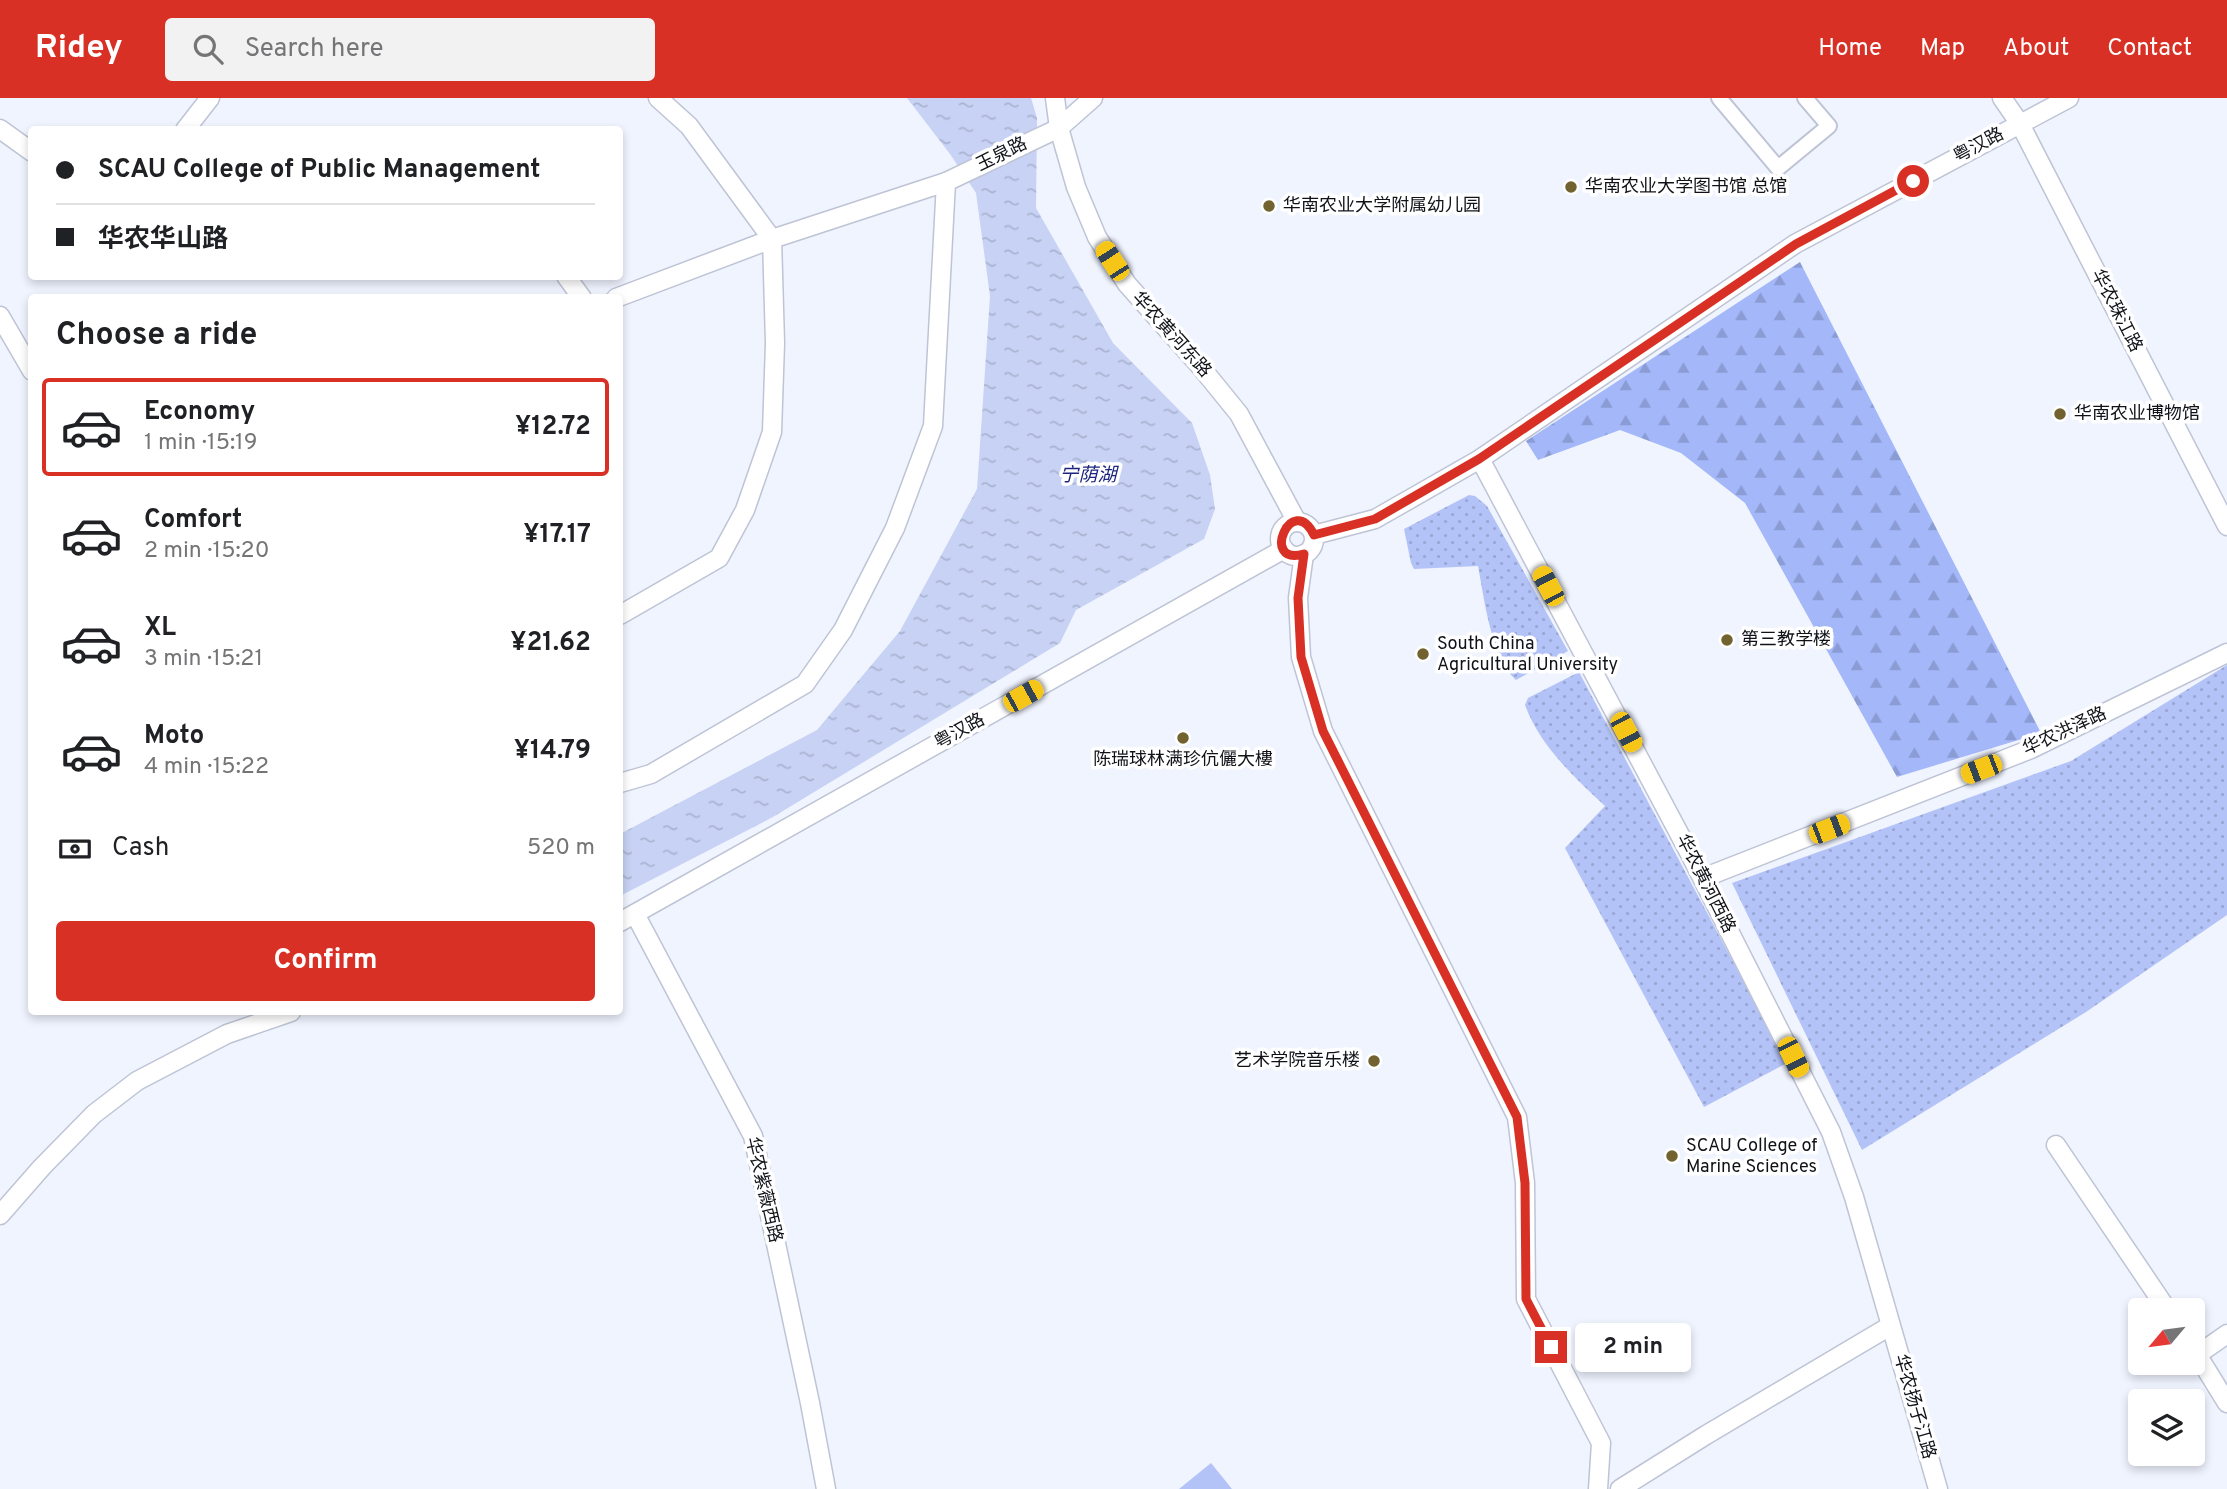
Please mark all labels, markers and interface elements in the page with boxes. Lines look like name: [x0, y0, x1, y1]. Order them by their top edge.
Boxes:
search box: [165, 18, 655, 81]
text: Ridey: [35, 28, 123, 70]
icon: search: [189, 30, 227, 68]
text: Search here: [245, 33, 384, 66]
text: Home: [1818, 34, 1882, 64]
text: Map: [1920, 34, 1965, 64]
text: About: [2003, 34, 2069, 64]
text: Contact: [2107, 34, 2192, 64]
street label: 粤汉路: [1950, 123, 2008, 169]
street label: 玉泉路: [973, 133, 1031, 177]
text: SCAU College of Public Management: [98, 154, 541, 187]
route start: [1897, 165, 1929, 197]
place label: 华南农业大学图书馆 总馆: [1585, 176, 1787, 199]
marker: 华南农业大学图书馆 总馆: [1563, 179, 1579, 195]
place label: 华南农业大学附属幼儿园: [1283, 195, 1481, 218]
marker: 华南农业大学附属幼儿园: [1261, 198, 1277, 214]
text: 华农华山路: [98, 224, 228, 257]
car: [1092, 238, 1133, 284]
street label: 华农珠江路: [2085, 266, 2147, 356]
street label: 华农黄河东路: [1126, 287, 1216, 383]
text: Choose a ride: [56, 316, 257, 356]
icon: car: [60, 396, 123, 459]
text: Economy: [144, 396, 255, 429]
place label: 华南农业博物馆: [2074, 403, 2200, 426]
marker: 华南农业博物馆: [2052, 406, 2068, 422]
text: ¥12.72: [515, 411, 591, 444]
text: 1 min · 15:19: [144, 429, 257, 458]
water label: 宁荫湖: [1059, 464, 1119, 488]
icon: car: [60, 504, 123, 567]
text: Comfort: [144, 504, 242, 537]
text: ¥17.17: [524, 519, 591, 552]
text: 2 min · 15:20: [144, 537, 269, 566]
car: [1529, 563, 1568, 609]
icon: car: [60, 612, 123, 675]
text: XL: [144, 612, 176, 645]
text: ¥21.62: [511, 627, 591, 660]
place label: 第三教学楼: [1741, 629, 1831, 652]
marker: 第三教学楼: [1719, 632, 1735, 648]
place label: South China Agricultural University: [1437, 633, 1618, 677]
text: 3 min · 15:21: [144, 645, 263, 674]
marker: South China Agricultural University: [1415, 646, 1431, 662]
car: [1000, 677, 1047, 715]
street label: 华农洪泽路: [2019, 703, 2111, 761]
street label: 粤汉路: [931, 709, 989, 755]
car: [1607, 709, 1646, 755]
icon: car: [60, 720, 123, 783]
text: Moto: [144, 720, 204, 753]
marker: 陈瑞球林满珍伉儷大樓: [1175, 730, 1191, 746]
text: ¥14.79: [514, 735, 591, 768]
place label: 陈瑞球林满珍伉儷大樓: [1093, 749, 1273, 772]
car: [1958, 752, 2005, 786]
text: 4 min · 15:22: [144, 753, 269, 782]
car: [1806, 812, 1853, 846]
icon: cash: [56, 830, 94, 868]
street label: 华农黄河西路: [1670, 831, 1740, 937]
text: Cash: [112, 832, 169, 865]
text: 520 m: [527, 834, 595, 863]
button: Confirm: [56, 921, 595, 1001]
car: [1775, 1034, 1812, 1080]
place label: 艺术学院音乐楼: [1234, 1050, 1360, 1073]
marker: 艺术学院音乐楼: [1366, 1053, 1382, 1069]
street label: 华农紫薇西路: [740, 1135, 786, 1245]
place label: SCAU College of Marine Sciences: [1686, 1135, 1817, 1179]
marker: SCAU College of Marine Sciences: [1664, 1148, 1680, 1164]
north arrow: [2128, 1298, 2205, 1376]
map controls: [2128, 1298, 2205, 1466]
callout: 2 min: [1576, 1322, 1691, 1372]
route end: [1535, 1331, 1567, 1363]
text: 2 min: [1603, 1333, 1663, 1362]
street label: 华农扬子江路: [1888, 1352, 1940, 1462]
button: layers: [2128, 1389, 2205, 1466]

